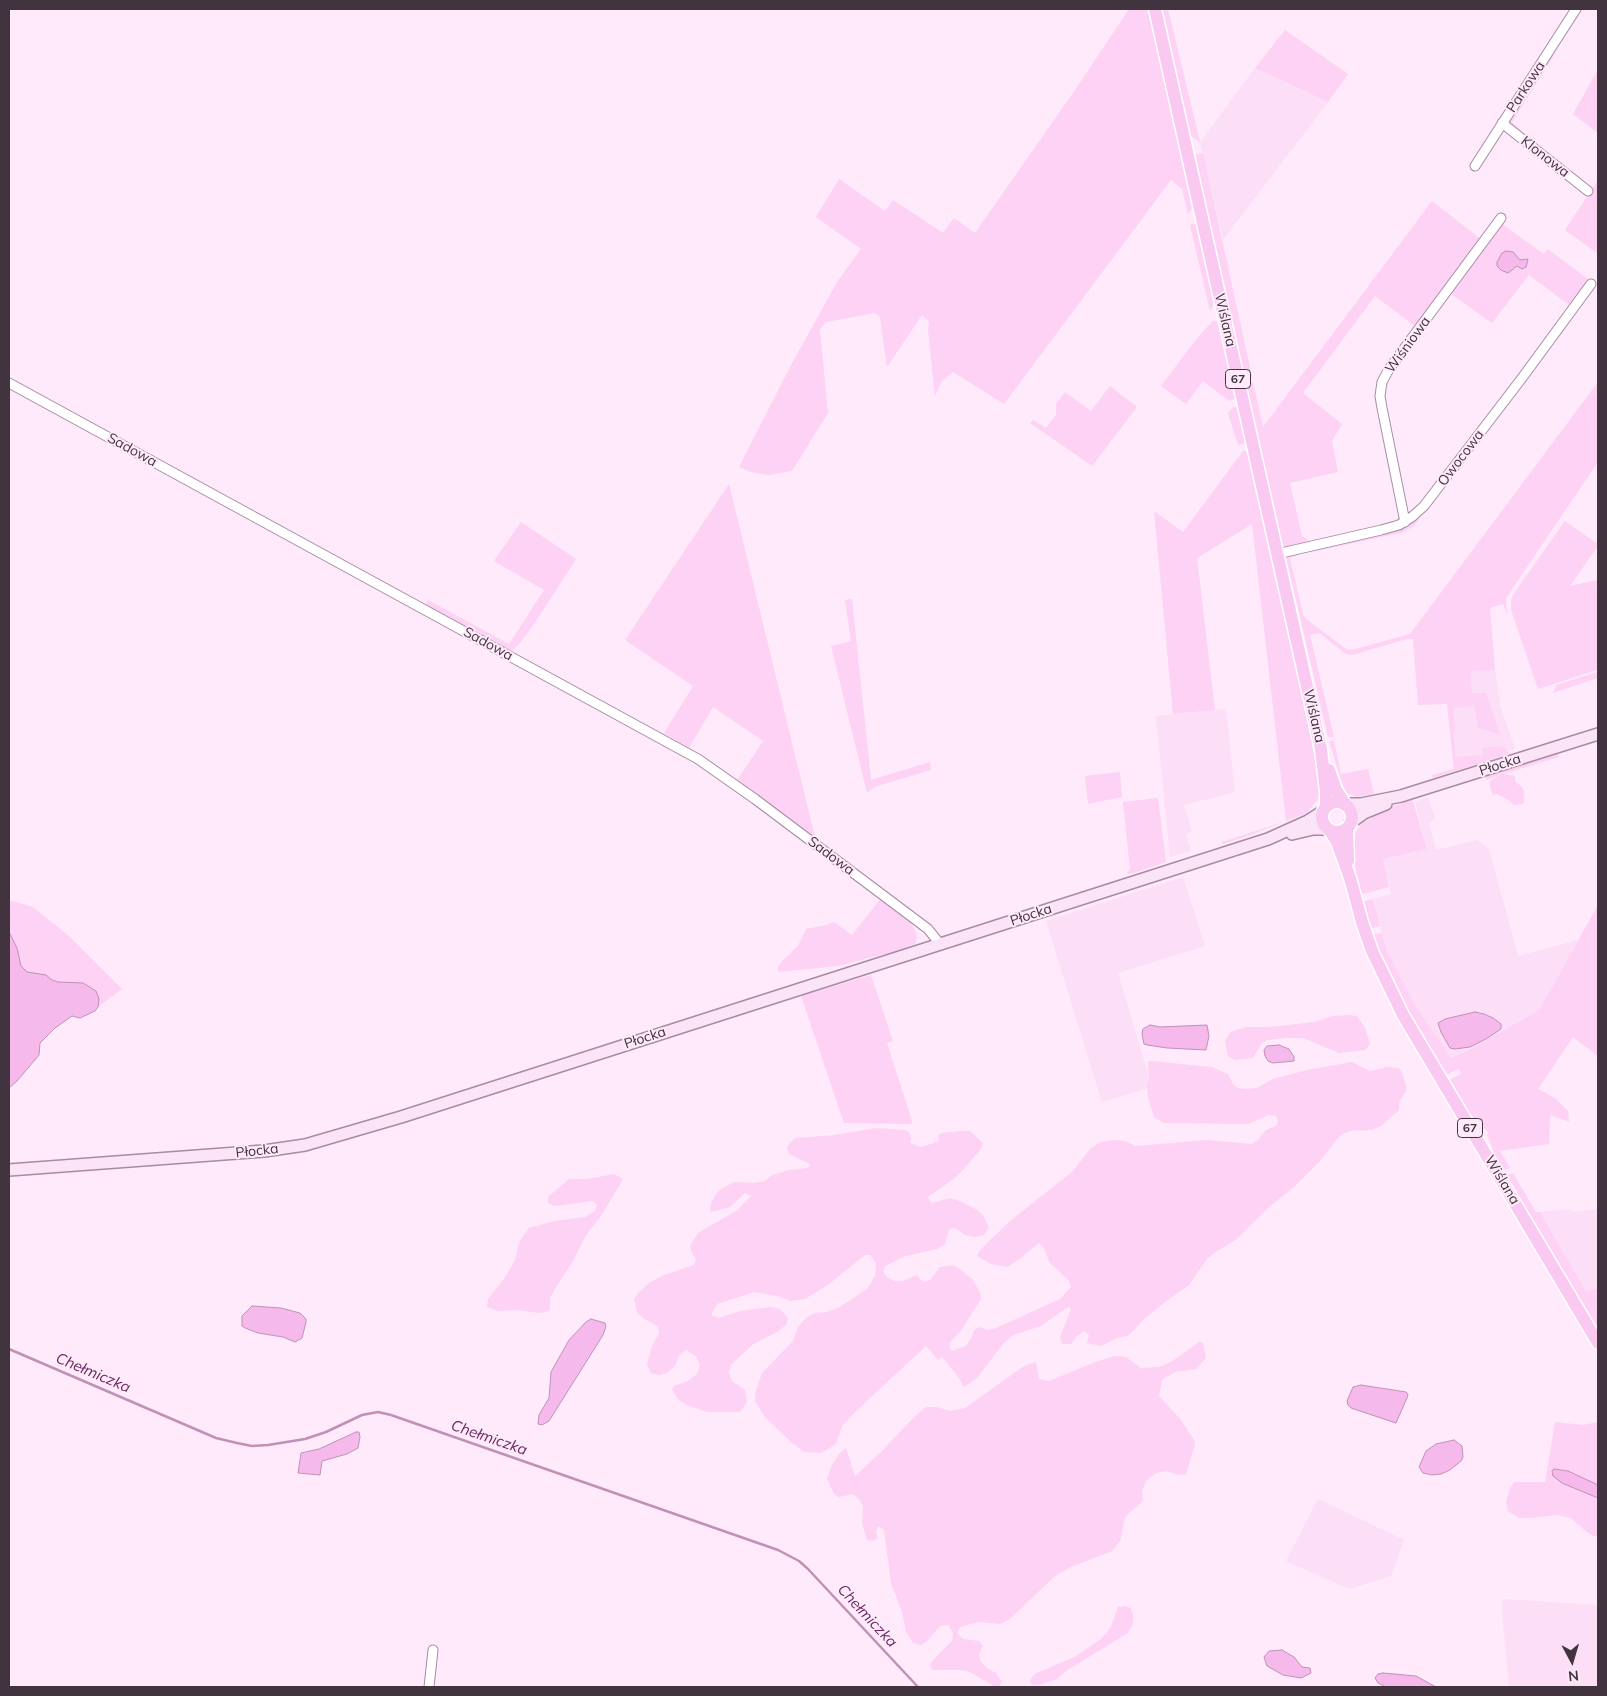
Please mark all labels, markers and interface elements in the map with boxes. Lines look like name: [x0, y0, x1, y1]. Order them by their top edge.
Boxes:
street label: Parkowa: [1503, 58, 1549, 116]
street label: Klonowa: [1517, 133, 1573, 181]
street label: Wiślana: [1211, 292, 1239, 348]
street label: Wiśniowa: [1382, 313, 1434, 377]
road number: 67: [1226, 369, 1250, 388]
street label: Owocowa: [1434, 427, 1488, 489]
street label: Sadowa: [104, 430, 160, 470]
street label: Sadowa: [460, 624, 516, 664]
street label: Wiślana: [1300, 688, 1328, 744]
street label: Płocka: [1477, 750, 1523, 780]
street label: Sadowa: [804, 833, 858, 879]
street label: Płocka: [1008, 900, 1054, 930]
street label: Płocka: [622, 1023, 668, 1053]
road number: 67: [1458, 1118, 1482, 1138]
street label: Płocka: [235, 1140, 279, 1162]
street label: Wiślana: [1481, 1152, 1523, 1208]
water label: Chełmiczka: [53, 1349, 133, 1397]
water label: Chełmiczka: [449, 1417, 529, 1459]
water label: Chełmiczka: [833, 1581, 901, 1651]
north arrow: [1547, 1636, 1597, 1686]
text: N: [1567, 1666, 1580, 1685]

